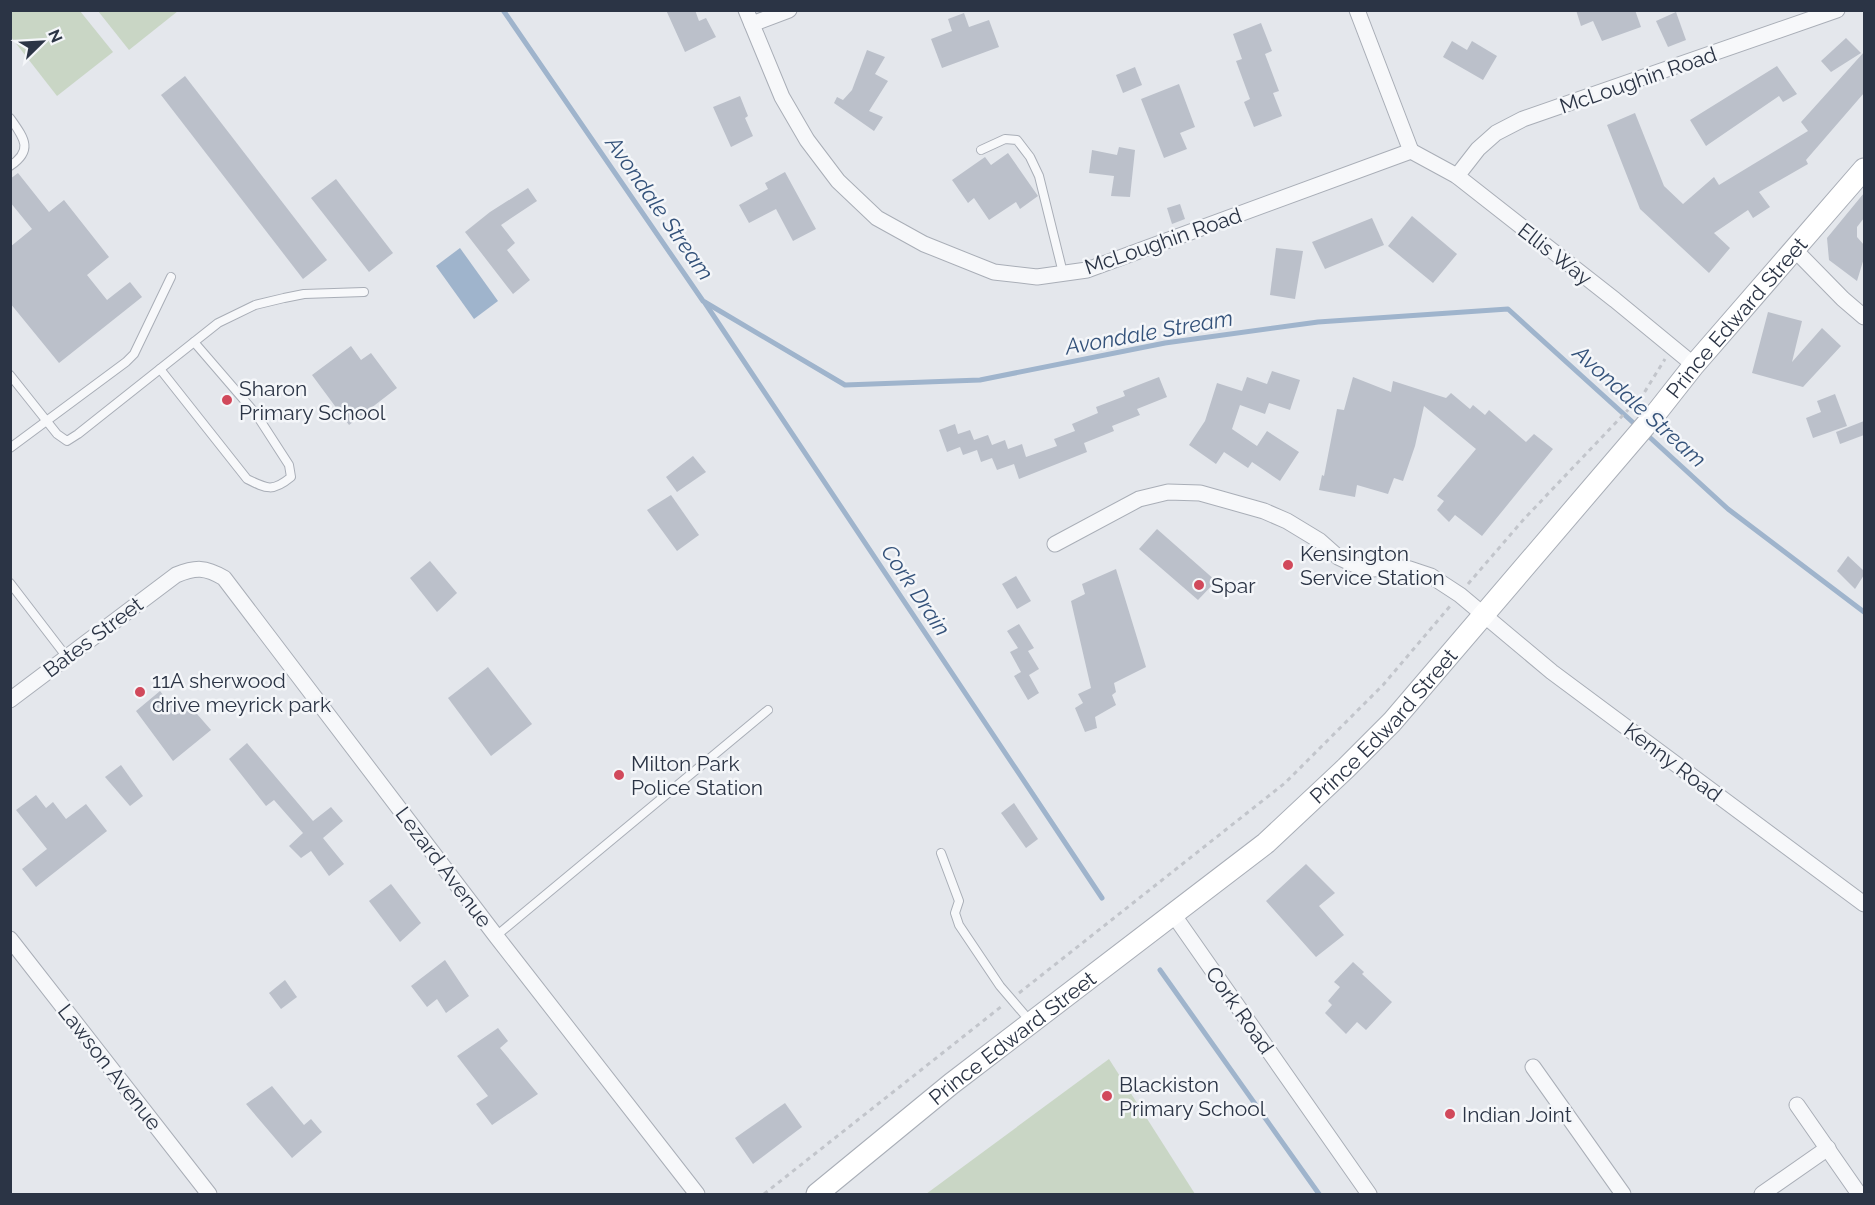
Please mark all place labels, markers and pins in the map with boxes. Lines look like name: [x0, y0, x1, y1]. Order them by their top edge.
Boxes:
place label: Sharon Primary School: [239, 376, 386, 425]
marker: Sharon Primary School: [220, 393, 234, 407]
place label: Kensington Service Station: [1300, 541, 1445, 590]
marker: Kensington Service Station: [1281, 558, 1295, 572]
place label: Spar: [1211, 573, 1256, 598]
marker: Spar: [1192, 578, 1206, 592]
place label: 11A sherwood drive meyrick park: [152, 668, 331, 717]
marker: 11A sherwood drive meyrick park: [133, 685, 147, 699]
place label: Milton Park Police Station: [631, 751, 763, 800]
marker: Milton Park Police Station: [612, 768, 626, 782]
place label: Blackiston Primary School: [1119, 1072, 1266, 1121]
marker: Blackiston Primary School: [1100, 1089, 1114, 1103]
place label: Indian Joint: [1462, 1102, 1572, 1127]
marker: Indian Joint: [1443, 1107, 1457, 1121]

